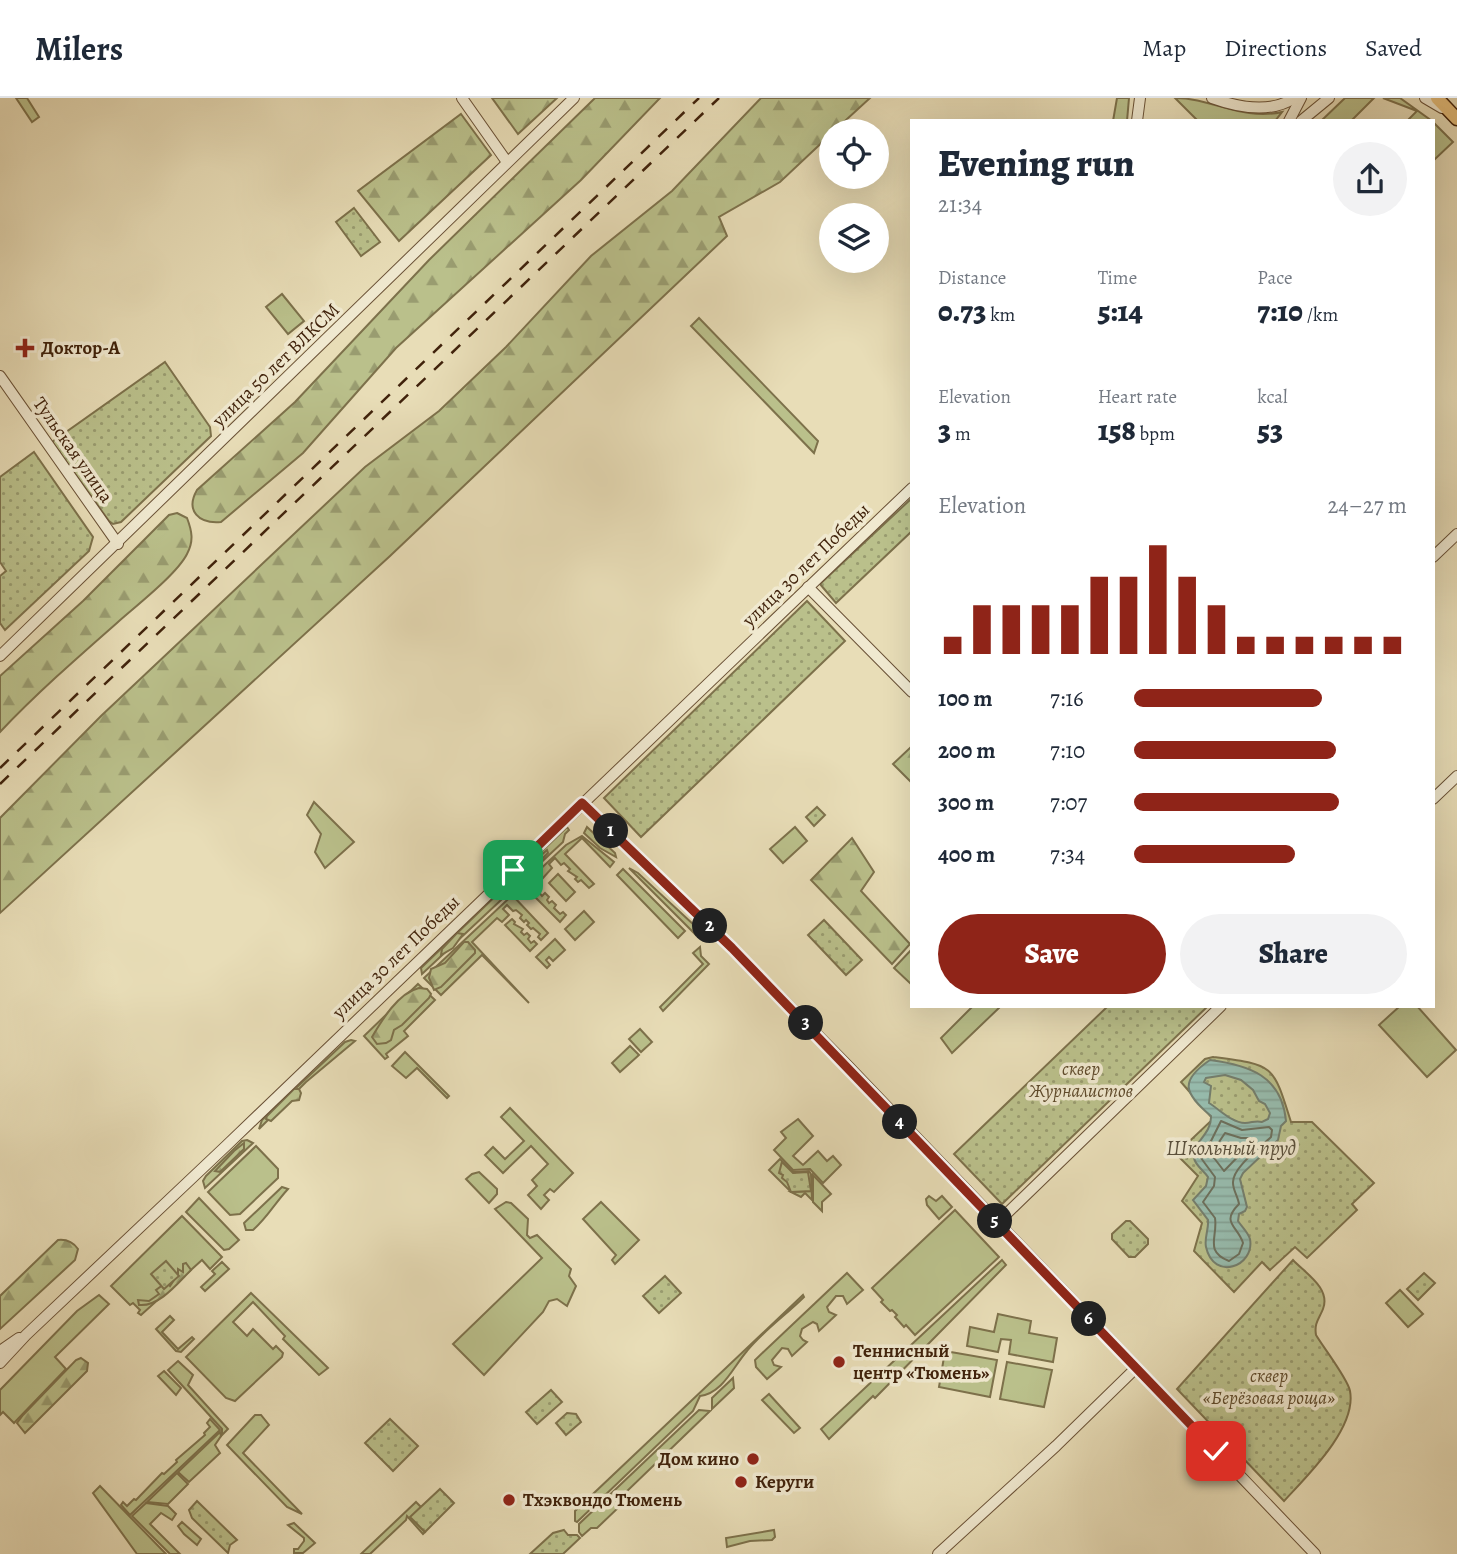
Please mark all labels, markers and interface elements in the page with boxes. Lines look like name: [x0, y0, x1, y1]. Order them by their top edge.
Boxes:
text: Milers: [35, 26, 123, 71]
text: Map: [1142, 32, 1186, 64]
text: Directions: [1224, 32, 1327, 64]
text: Saved: [1365, 32, 1422, 64]
map controls: [819, 119, 889, 273]
button: locate: [819, 119, 889, 189]
text: Evening run: [938, 137, 1135, 189]
button: share: [1333, 142, 1407, 216]
text: 21:34: [938, 189, 982, 220]
button: layers: [819, 203, 889, 273]
text: Distance: [938, 265, 1006, 291]
text: Time: [1098, 265, 1137, 291]
text: Pace: [1257, 265, 1293, 291]
text: 0.73: [938, 291, 986, 331]
text: 5:14: [1098, 291, 1143, 331]
text: 7:10: [1257, 291, 1303, 331]
street label: улица 50 лет ВЛКСМ: [206, 297, 346, 433]
text: km: [986, 302, 1015, 328]
text: /km: [1303, 302, 1338, 328]
place label: Доктор-А: [41, 335, 121, 361]
marker: Доктор-А: [15, 338, 35, 358]
text: Elevation: [938, 384, 1011, 410]
text: Heart rate: [1098, 384, 1177, 410]
text: kcal: [1257, 384, 1288, 410]
street label: Тульская улица: [27, 392, 119, 508]
text: 3: [938, 410, 951, 450]
text: 158: [1098, 410, 1136, 450]
text: 53: [1257, 410, 1283, 450]
text: m: [951, 421, 971, 447]
text: bpm: [1136, 421, 1175, 447]
text: Elevation: [938, 490, 1026, 521]
text: 24–27 m: [1327, 490, 1407, 521]
street label: улица 30 лет Победы: [736, 497, 875, 633]
text: 100 m: [938, 683, 993, 714]
text: 7:16: [1050, 683, 1084, 714]
text: 200 m: [938, 735, 996, 766]
text: 7:10: [1050, 735, 1085, 766]
text: 300 m: [938, 787, 994, 818]
text: 7:07: [1050, 787, 1087, 818]
pin: 1: [594, 814, 628, 848]
text: 1: [607, 817, 614, 843]
text: 400 m: [938, 839, 995, 870]
text: 7:34: [1050, 839, 1085, 870]
pin: [483, 840, 543, 900]
icon: arrive: [494, 851, 532, 889]
street label: улица 30 лет Победы: [326, 889, 465, 1025]
pin: 2: [692, 908, 728, 944]
text: 2: [705, 912, 714, 938]
button: Save: [938, 914, 1166, 994]
button: Share: [1180, 914, 1407, 994]
pin: 3: [788, 1006, 824, 1040]
text: 3: [801, 1009, 810, 1035]
park label: сквер Журналистов: [1028, 1056, 1133, 1104]
pin: 4: [883, 1104, 918, 1140]
text: 4: [895, 1108, 904, 1134]
water label: Школьный пруд: [1166, 1134, 1296, 1162]
pin: 5: [978, 1204, 1012, 1238]
text: 5: [990, 1207, 999, 1233]
pin: 6: [1072, 1302, 1106, 1336]
text: 6: [1084, 1305, 1093, 1331]
place label: Теннисный центр «Тюмень»: [853, 1338, 990, 1386]
marker: Теннисный центр «Тюмень»: [831, 1354, 847, 1370]
park label: сквер «Берёзовая роща»: [1203, 1363, 1335, 1411]
pin: [1186, 1421, 1246, 1481]
icon: check: [1197, 1432, 1235, 1470]
place label: Дом кино: [658, 1446, 739, 1472]
marker: Дом кино: [745, 1451, 761, 1467]
place label: Керуги: [755, 1469, 814, 1495]
marker: Керуги: [733, 1474, 749, 1490]
place label: Тхэквондо Тюмень: [523, 1487, 682, 1513]
marker: Тхэквондо Тюмень: [501, 1492, 517, 1508]

